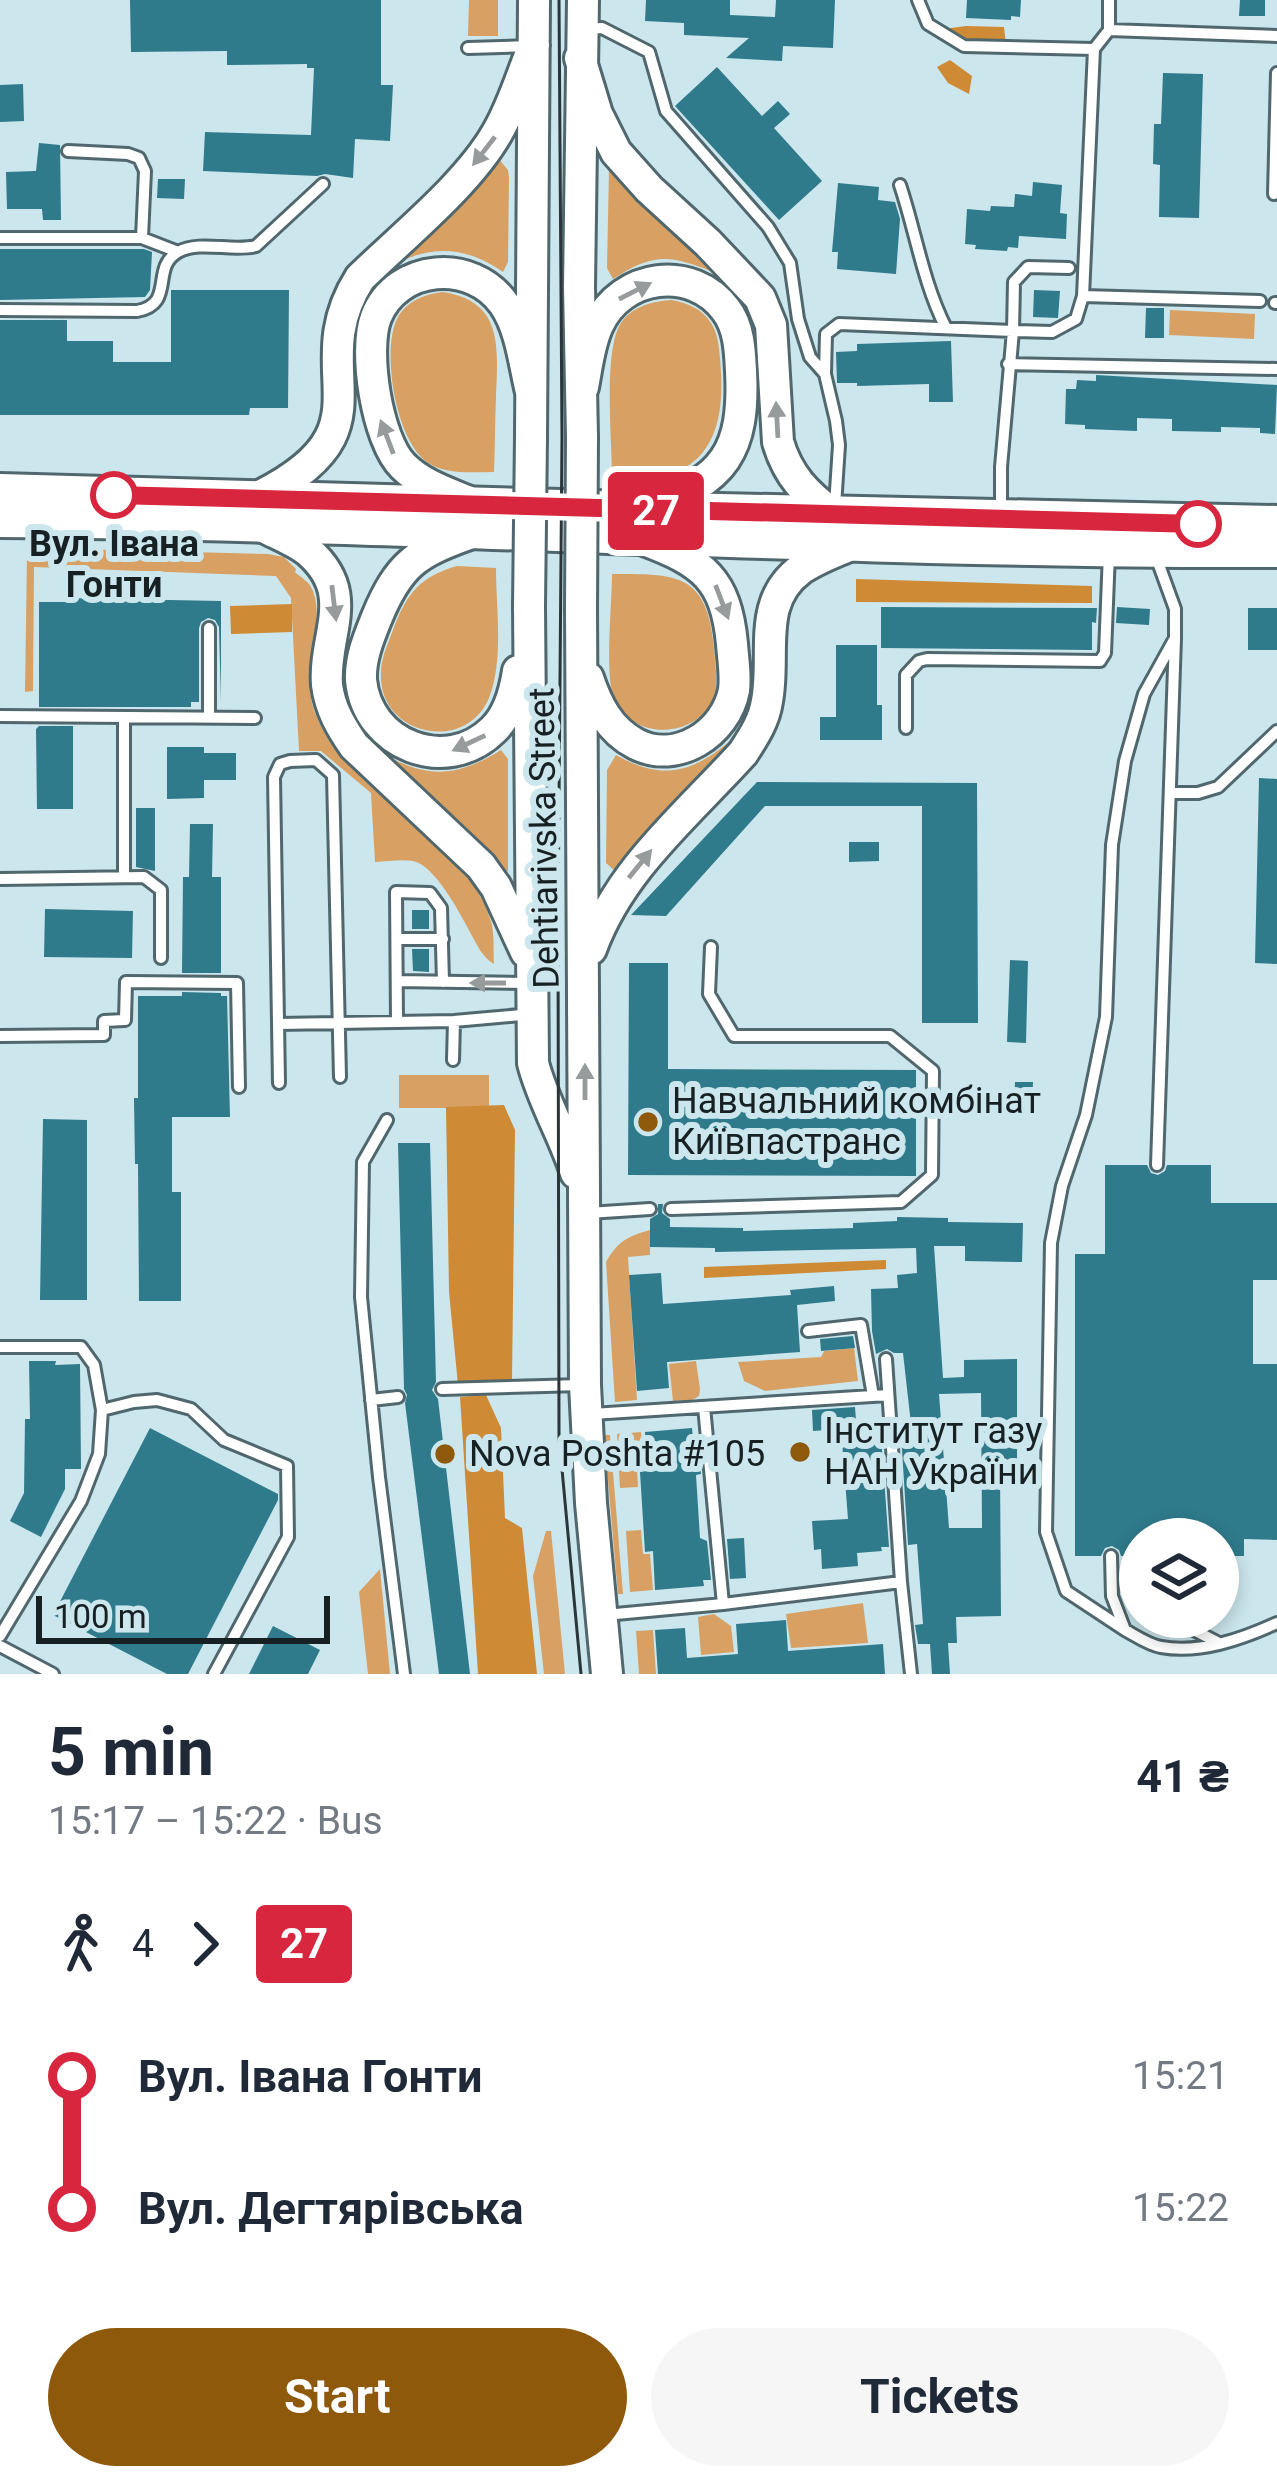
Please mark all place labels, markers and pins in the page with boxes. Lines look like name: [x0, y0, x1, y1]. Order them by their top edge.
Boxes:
marker: Вул. Івана Гонти: [92, 473, 136, 517]
unlabelled marker: [1176, 502, 1220, 546]
place label: Вул. Івана Гонти: [29, 523, 199, 606]
place label: Навчальний комбінат Київпастранс: [672, 1080, 1041, 1163]
marker: Навчальний комбінат Київпастранс: [635, 1109, 661, 1135]
place label: Інститут газу НАН України: [824, 1410, 1042, 1493]
place label: Nova Poshta #105: [469, 1433, 765, 1475]
marker: Інститут газу НАН України: [787, 1439, 813, 1465]
marker: Nova Poshta #105: [432, 1441, 458, 1467]

